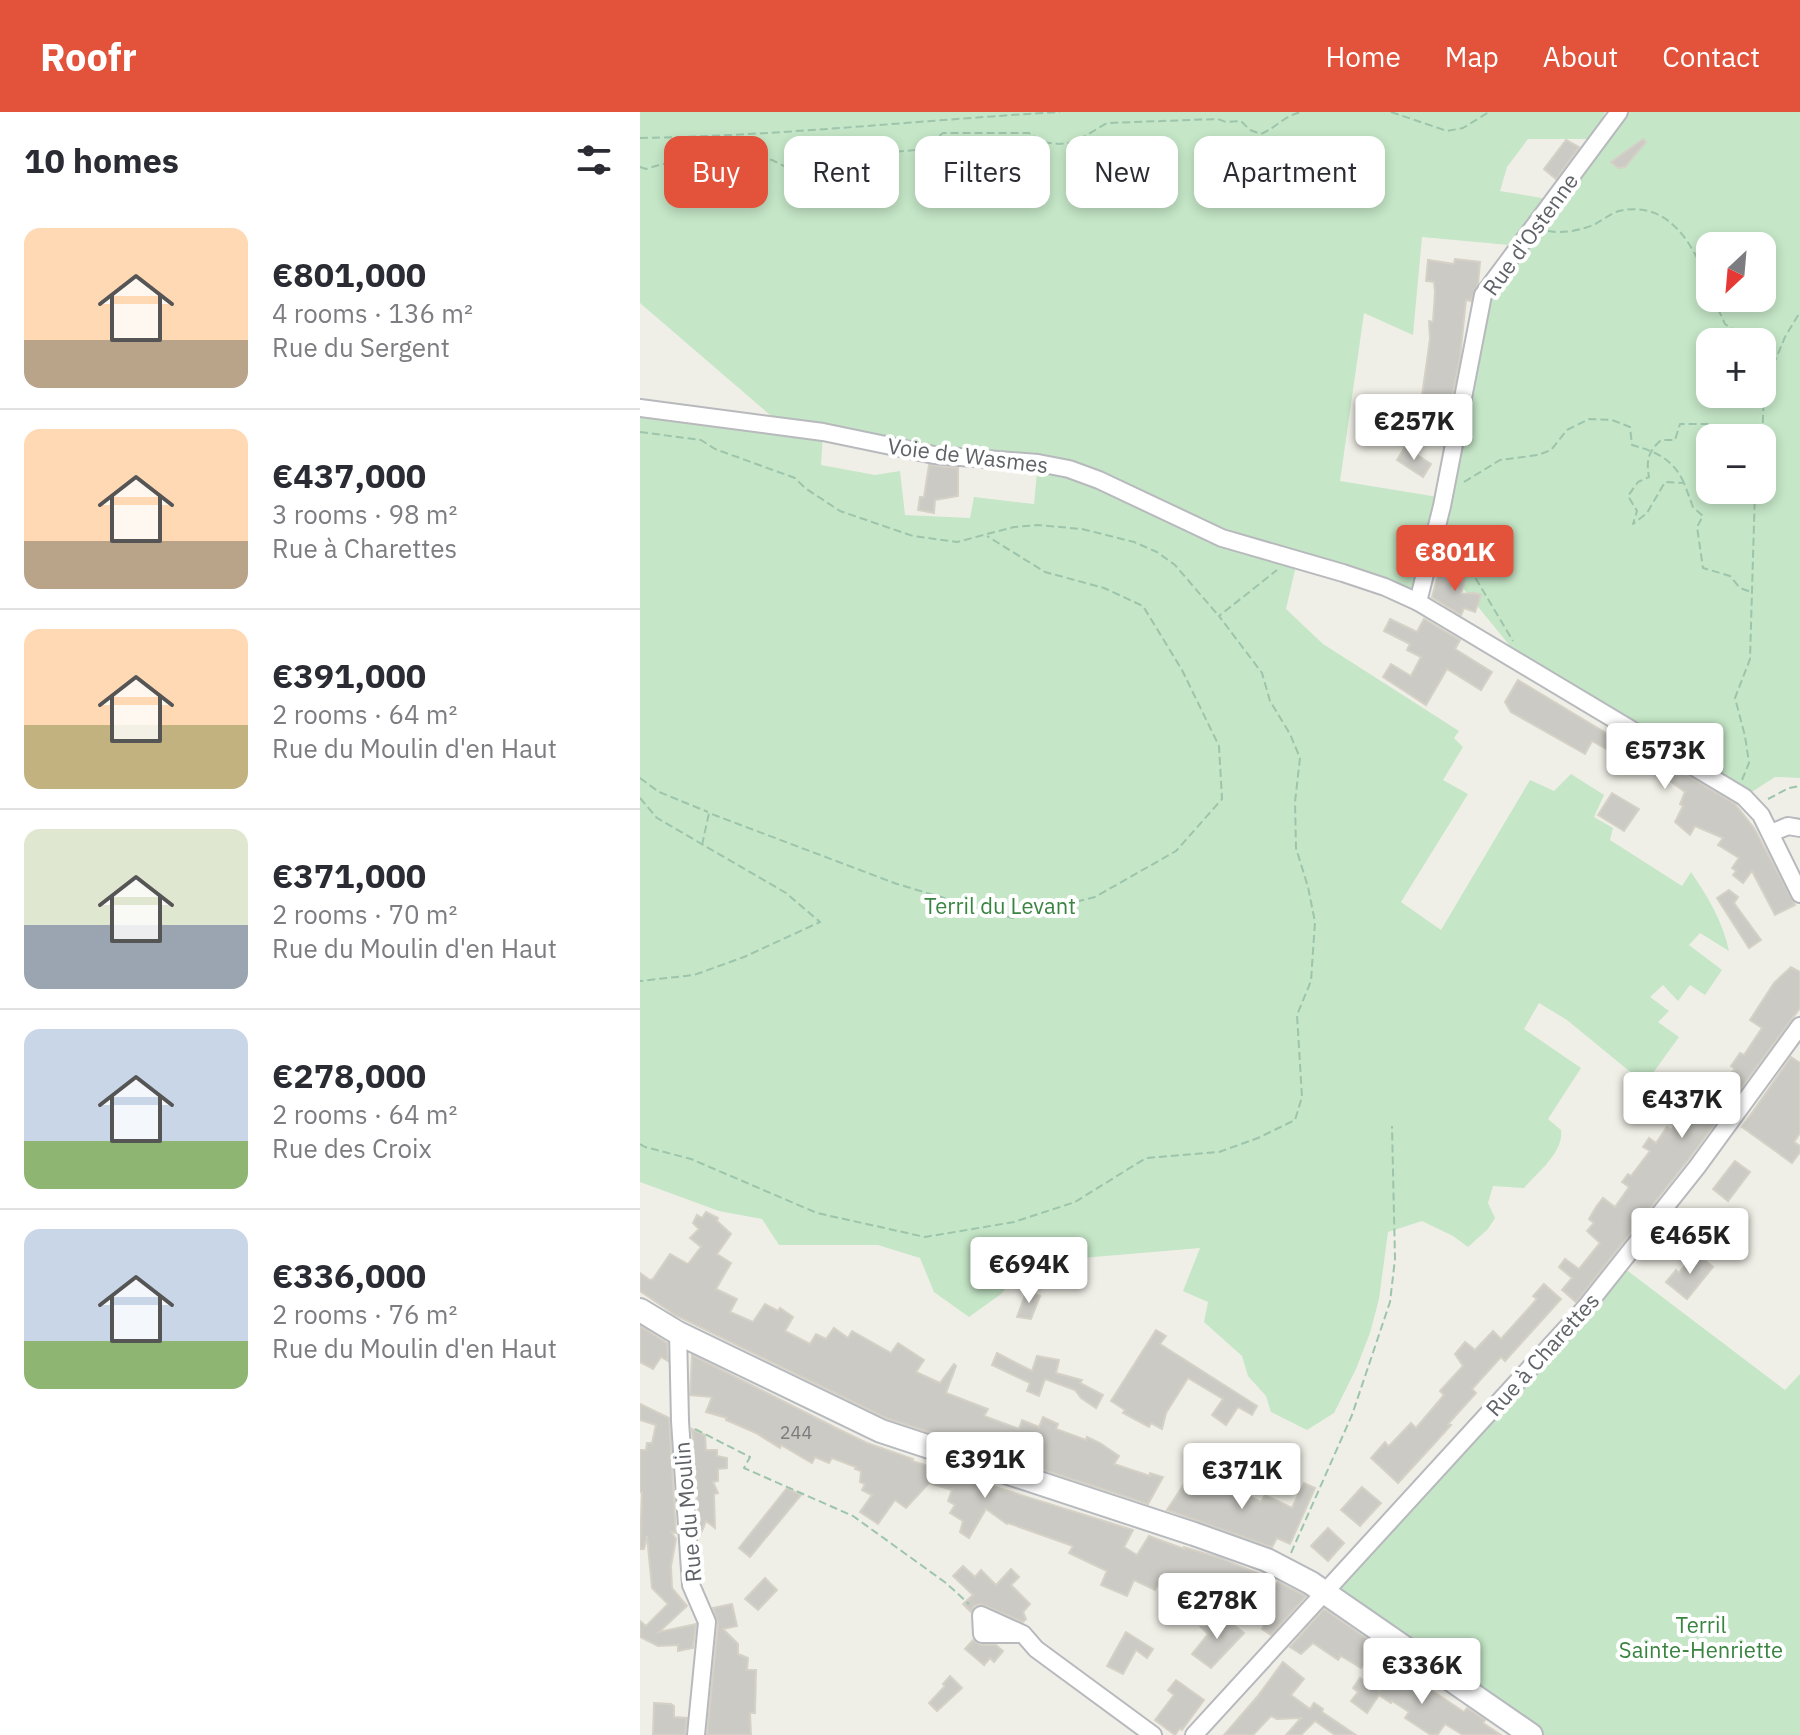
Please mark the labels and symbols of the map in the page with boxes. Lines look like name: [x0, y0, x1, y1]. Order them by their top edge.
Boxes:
street label: Rue d'Ostenne: [1476, 167, 1584, 301]
north arrow: [1696, 232, 1776, 312]
pin: €257K: [1358, 394, 1470, 462]
street label: Voie de Wasmes: [886, 431, 1050, 479]
pin: €801K: [1399, 525, 1511, 593]
pin: €573K: [1609, 723, 1721, 791]
park label: Terril du Levant: [924, 891, 1076, 920]
pin: €437K: [1626, 1072, 1738, 1140]
pin: €465K: [1634, 1208, 1746, 1276]
pin: €694K: [973, 1237, 1085, 1305]
street label: Rue à Charettes: [1479, 1286, 1605, 1422]
house number: 244: [780, 1421, 812, 1444]
pin: €391K: [929, 1432, 1041, 1500]
street label: Rue du Moulin: [666, 1441, 708, 1583]
pin: €371K: [1186, 1443, 1298, 1511]
pin: €278K: [1161, 1573, 1273, 1641]
park label: Terril Sainte-Henriette: [1619, 1610, 1783, 1664]
pin: €336K: [1366, 1638, 1478, 1706]

